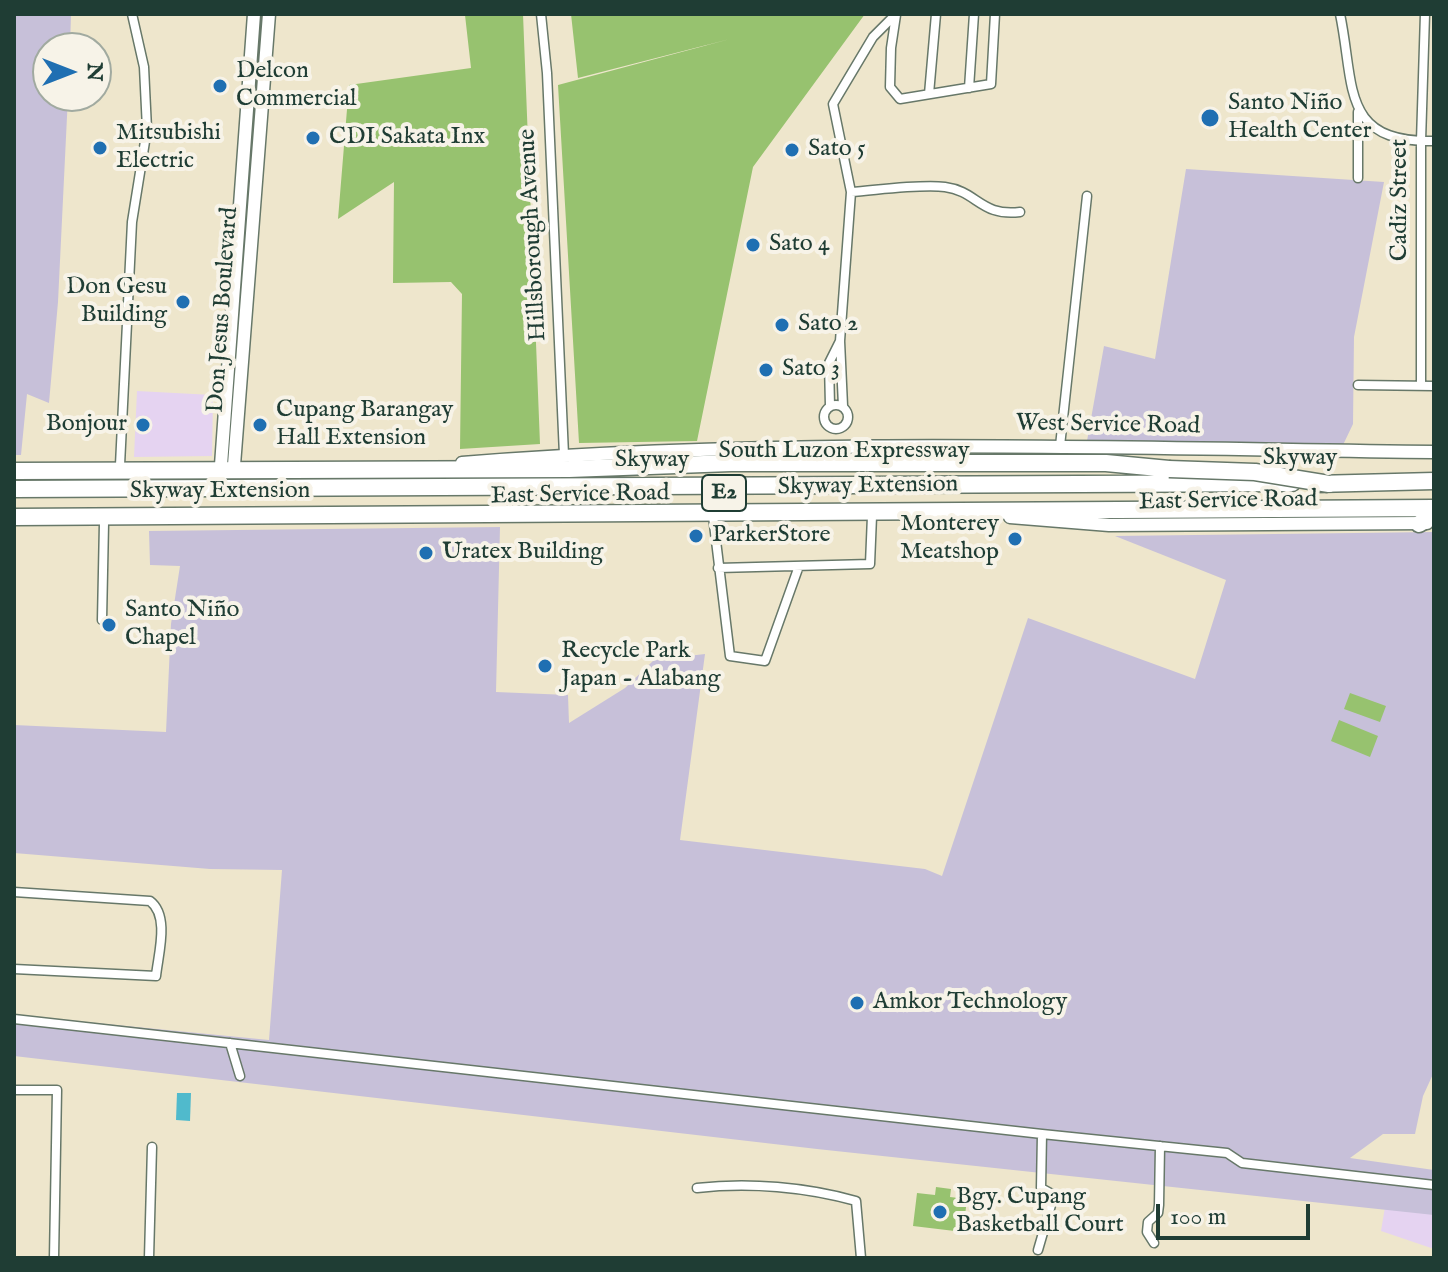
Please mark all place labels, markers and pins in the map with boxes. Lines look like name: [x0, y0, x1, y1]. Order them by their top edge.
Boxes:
place label: Delcon Commercial: [236, 58, 357, 114]
marker: Delcon Commercial: [211, 77, 229, 95]
place label: Santo Niño Health Center: [1228, 90, 1371, 146]
marker: Santo Niño Health Center: [1199, 107, 1221, 129]
place label: Mitsubishi Electric: [116, 120, 221, 176]
place label: CDI Sakata Inx: [329, 124, 485, 152]
marker: CDI Sakata Inx: [304, 129, 322, 147]
place label: Sato 5: [808, 136, 866, 164]
marker: Mitsubishi Electric: [91, 139, 109, 157]
marker: Sato 5: [783, 141, 801, 159]
place label: Sato 4: [769, 231, 830, 259]
marker: Sato 4: [744, 236, 762, 254]
place label: Don Gesu Building: [66, 274, 167, 330]
marker: Don Gesu Building: [174, 293, 192, 311]
place label: Sato 2: [798, 311, 858, 339]
marker: Sato 2: [773, 316, 791, 334]
place label: Sato 3: [782, 356, 840, 384]
marker: Sato 3: [757, 361, 775, 379]
place label: Cupang Barangay Hall Extension: [276, 397, 453, 453]
place label: Bonjour: [46, 411, 127, 439]
marker: Bonjour: [134, 416, 152, 434]
marker: Cupang Barangay Hall Extension: [251, 416, 269, 434]
place label: Monterey Meatshop: [900, 511, 999, 567]
place label: ParkerStore: [712, 522, 830, 550]
marker: ParkerStore: [687, 527, 705, 545]
marker: Monterey Meatshop: [1006, 530, 1024, 548]
place label: Uratex Building: [442, 539, 603, 567]
marker: Uratex Building: [417, 544, 435, 562]
place label: Santo Niño Chapel: [125, 597, 239, 653]
marker: Santo Niño Chapel: [100, 616, 118, 634]
place label: Recycle Park Japan - Alabang: [561, 638, 720, 694]
marker: Recycle Park Japan - Alabang: [536, 657, 554, 675]
place label: Amkor Technology: [873, 989, 1067, 1017]
marker: Amkor Technology: [848, 994, 866, 1012]
place label: Bgy. Cupang Basketball Court: [956, 1184, 1124, 1240]
marker: Bgy. Cupang Basketball Court: [931, 1203, 949, 1221]

